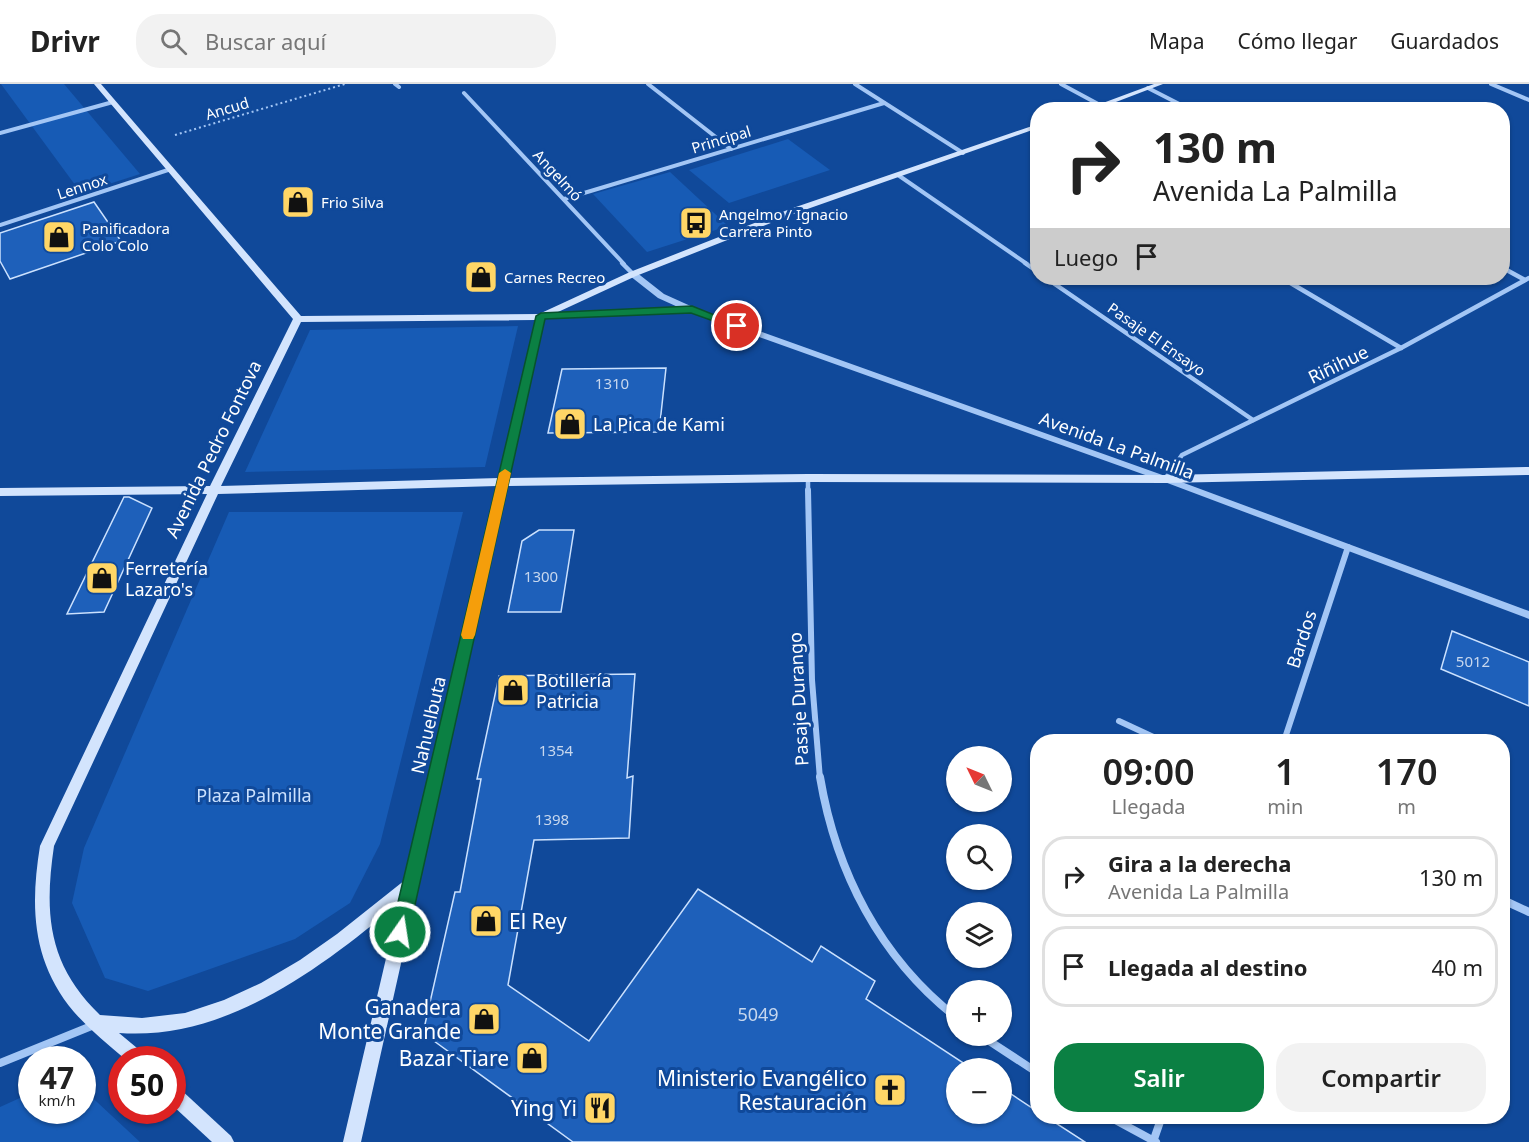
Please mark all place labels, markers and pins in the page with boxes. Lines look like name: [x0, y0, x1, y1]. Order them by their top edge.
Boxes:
shop icon: Frio Silva: [280, 184, 316, 220]
place label: Frio Silva: [321, 192, 384, 212]
place label: Angelmo / Ignacio Carrera Pinto: [719, 204, 848, 241]
bus stop icon: Angelmo / Ignacio Carrera Pinto: [678, 205, 714, 241]
place label: Panificadora Colo Colo: [82, 218, 170, 255]
shop icon: Panificadora Colo Colo: [41, 219, 77, 255]
shop icon: Carnes Recreo: [463, 259, 499, 295]
place label: Carnes Recreo: [504, 267, 605, 287]
pin: [711, 300, 762, 351]
shop icon: La Pica de Kami: [552, 406, 588, 442]
place label: La Pica de Kami: [593, 412, 725, 436]
place label: Ferretería Lazaro's: [125, 556, 208, 601]
shop icon: Ferretería Lazaro's: [84, 560, 120, 596]
place label: Botillería Patricia: [536, 668, 611, 713]
shop icon: Botillería Patricia: [495, 672, 531, 708]
shop icon: El Rey: [468, 903, 504, 939]
place label: El Rey: [509, 907, 567, 935]
place label: Ganadera Monte Grande: [318, 993, 461, 1045]
shop icon: Ganadera Monte Grande: [466, 1001, 502, 1037]
shop icon: Bazar Tiare: [514, 1040, 550, 1076]
place label: Bazar Tiare: [399, 1044, 509, 1072]
place label: Ministerio Evangélico Restauración: [657, 1064, 867, 1116]
church icon: Ministerio Evangélico Restauración: [872, 1072, 908, 1108]
restaurant icon: Ying Yi: [582, 1090, 618, 1126]
place label: Ying Yi: [511, 1094, 577, 1122]

